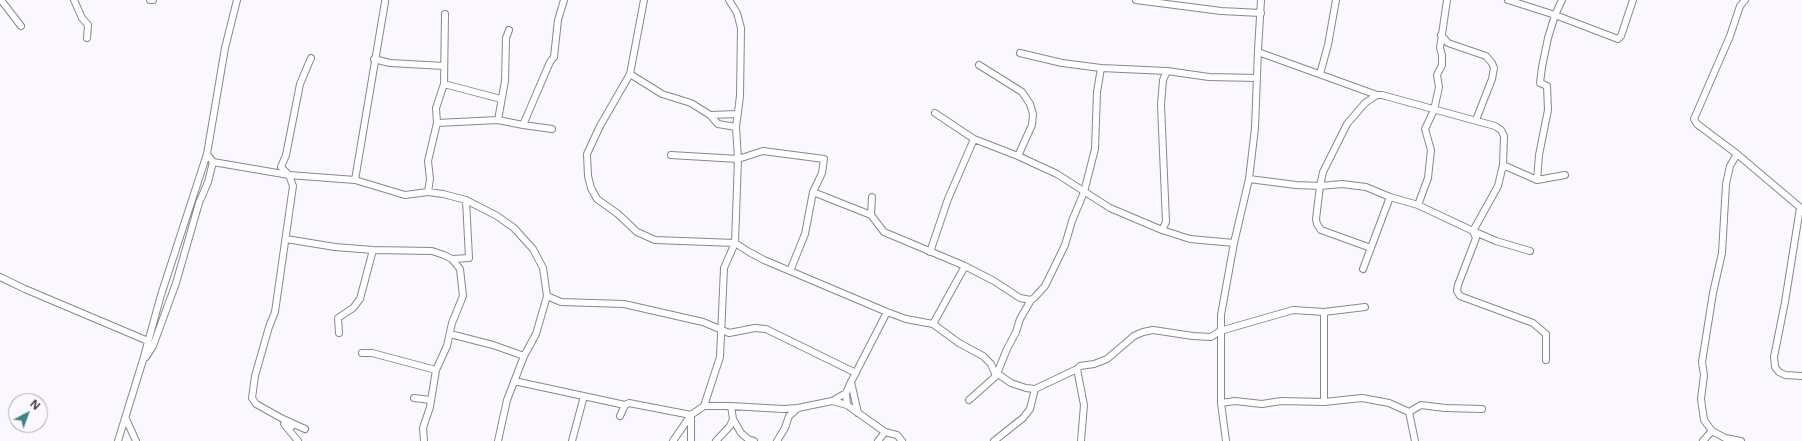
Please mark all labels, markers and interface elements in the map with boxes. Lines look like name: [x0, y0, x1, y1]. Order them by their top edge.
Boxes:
north arrow: [8, 393, 48, 433]
text: N: [27, 396, 44, 413]

